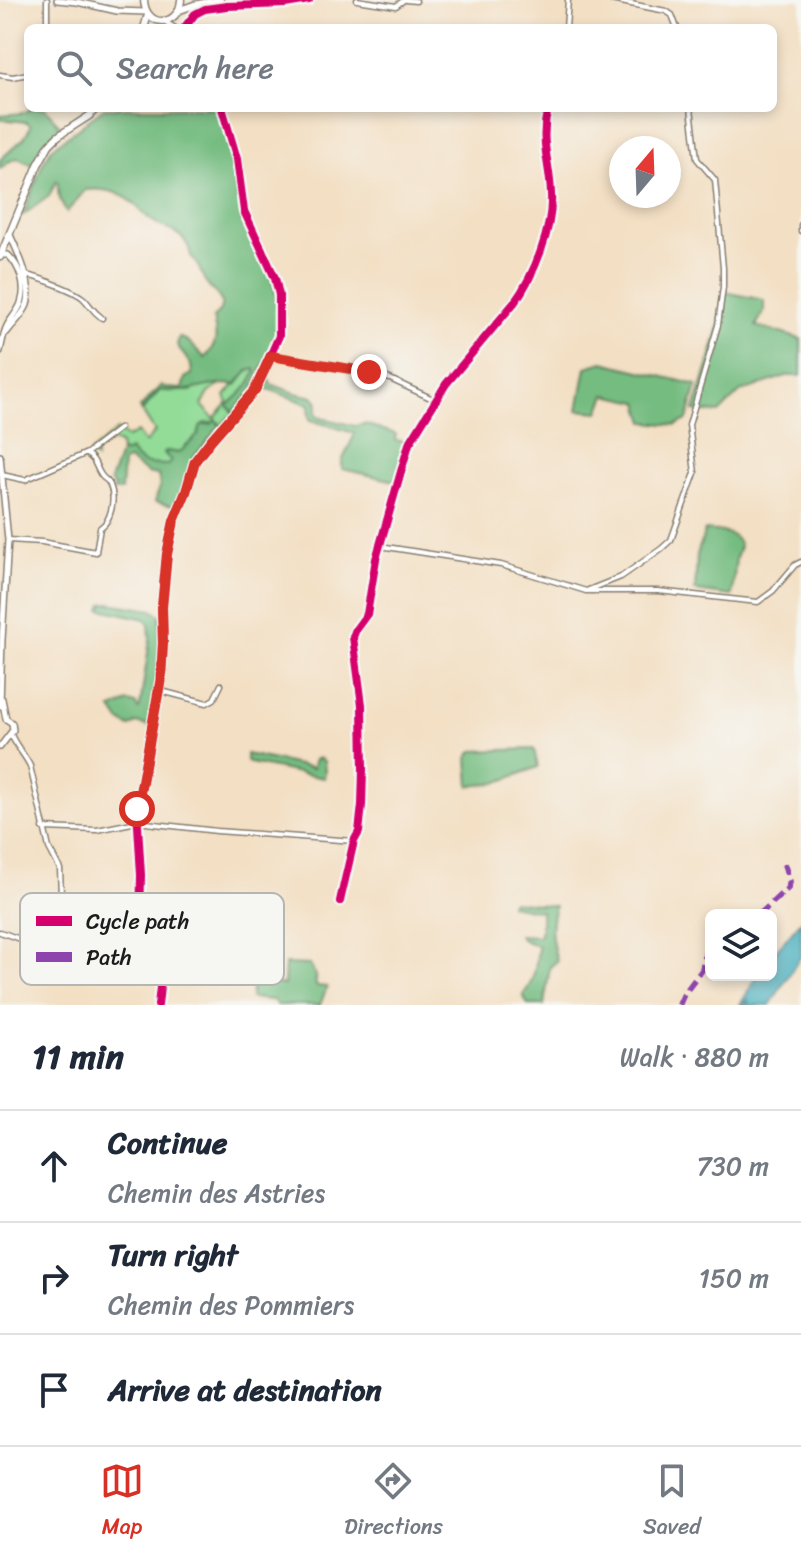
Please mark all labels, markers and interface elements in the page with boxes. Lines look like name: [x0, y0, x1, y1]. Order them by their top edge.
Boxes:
search box: [24, 24, 777, 112]
text: Search here: [116, 41, 274, 95]
icon: search: [52, 46, 96, 90]
north arrow: [609, 136, 681, 208]
route end: [351, 354, 387, 390]
route start: [119, 791, 155, 827]
legend: [20, 893, 284, 985]
text: Cycle path: [86, 902, 189, 941]
map controls: [705, 909, 777, 981]
button: layers: [705, 909, 777, 981]
text: Path: [86, 938, 132, 977]
text: 11 min: [32, 1027, 124, 1087]
text: Walk · 880 m: [620, 1034, 769, 1080]
text: Continue: [108, 1116, 227, 1170]
text: 730 m: [697, 1143, 769, 1189]
icon: ahead: [32, 1144, 76, 1188]
text: Chemin des Astries: [108, 1170, 325, 1216]
text: Turn right: [108, 1228, 238, 1282]
text: 150 m: [699, 1255, 769, 1301]
icon: right: [32, 1256, 76, 1300]
text: Chemin des Pommiers: [108, 1282, 354, 1328]
text: Arrive at destination: [108, 1363, 382, 1417]
icon: arrive: [32, 1368, 76, 1412]
tab: Map: [100, 1459, 144, 1546]
tab: Directions: [344, 1459, 443, 1546]
tab: Saved: [643, 1459, 701, 1546]

